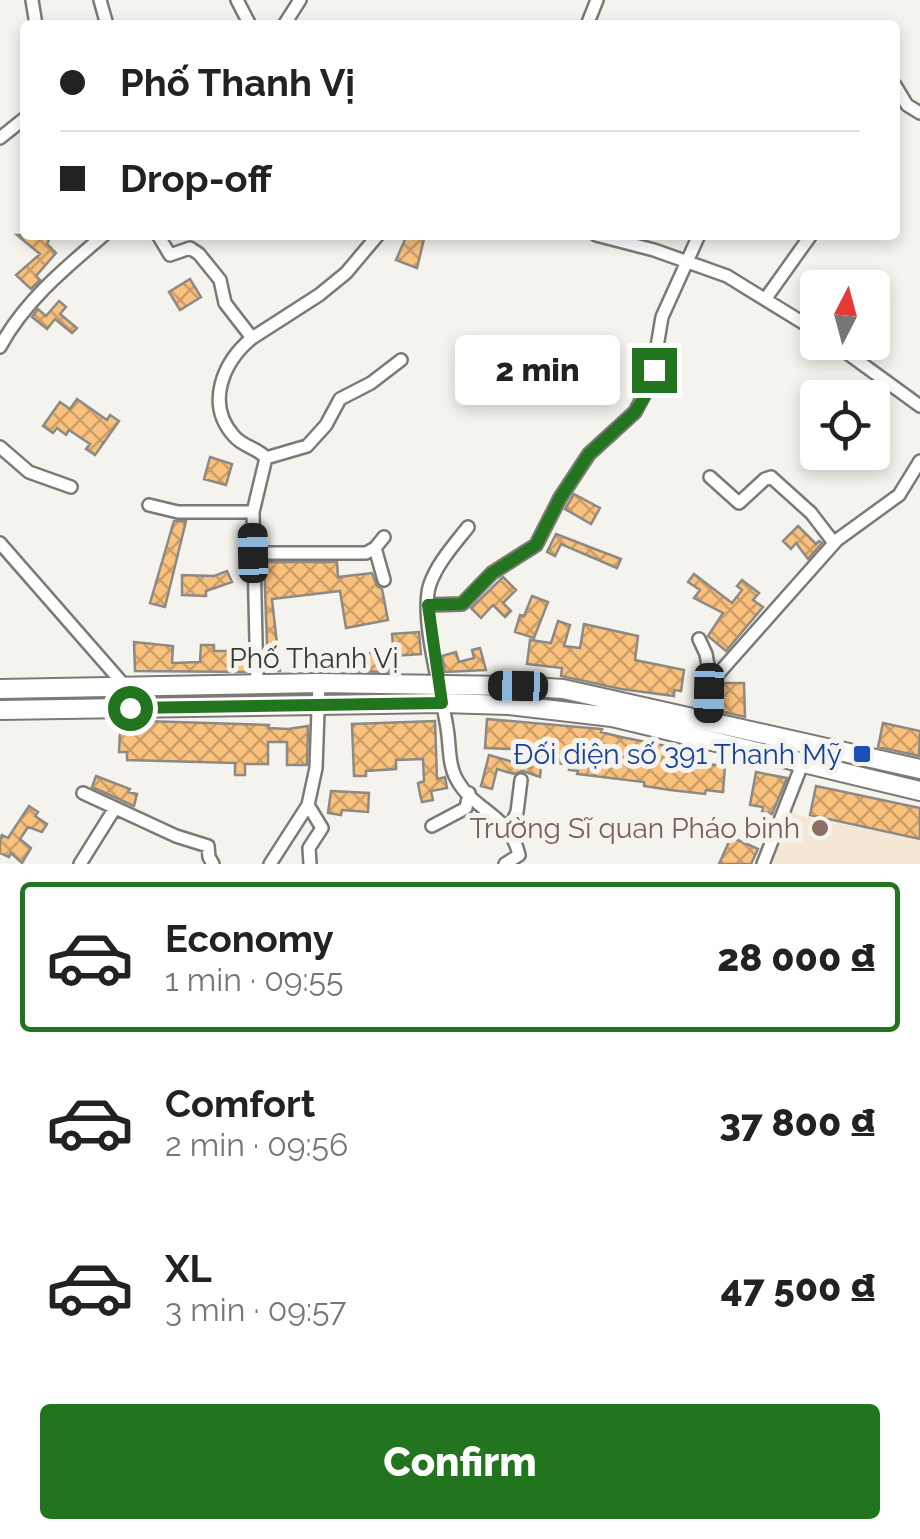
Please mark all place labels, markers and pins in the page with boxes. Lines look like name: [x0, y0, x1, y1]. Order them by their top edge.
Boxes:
place label: Đối diện số 391 Thanh Mỹ: [513, 738, 842, 771]
marker: Đối diện số 391 Thanh Mỹ: [851, 743, 873, 765]
place label: Trường Sĩ quan Pháo binh: [470, 812, 800, 845]
marker: Trường Sĩ quan Pháo binh: [809, 817, 831, 839]

